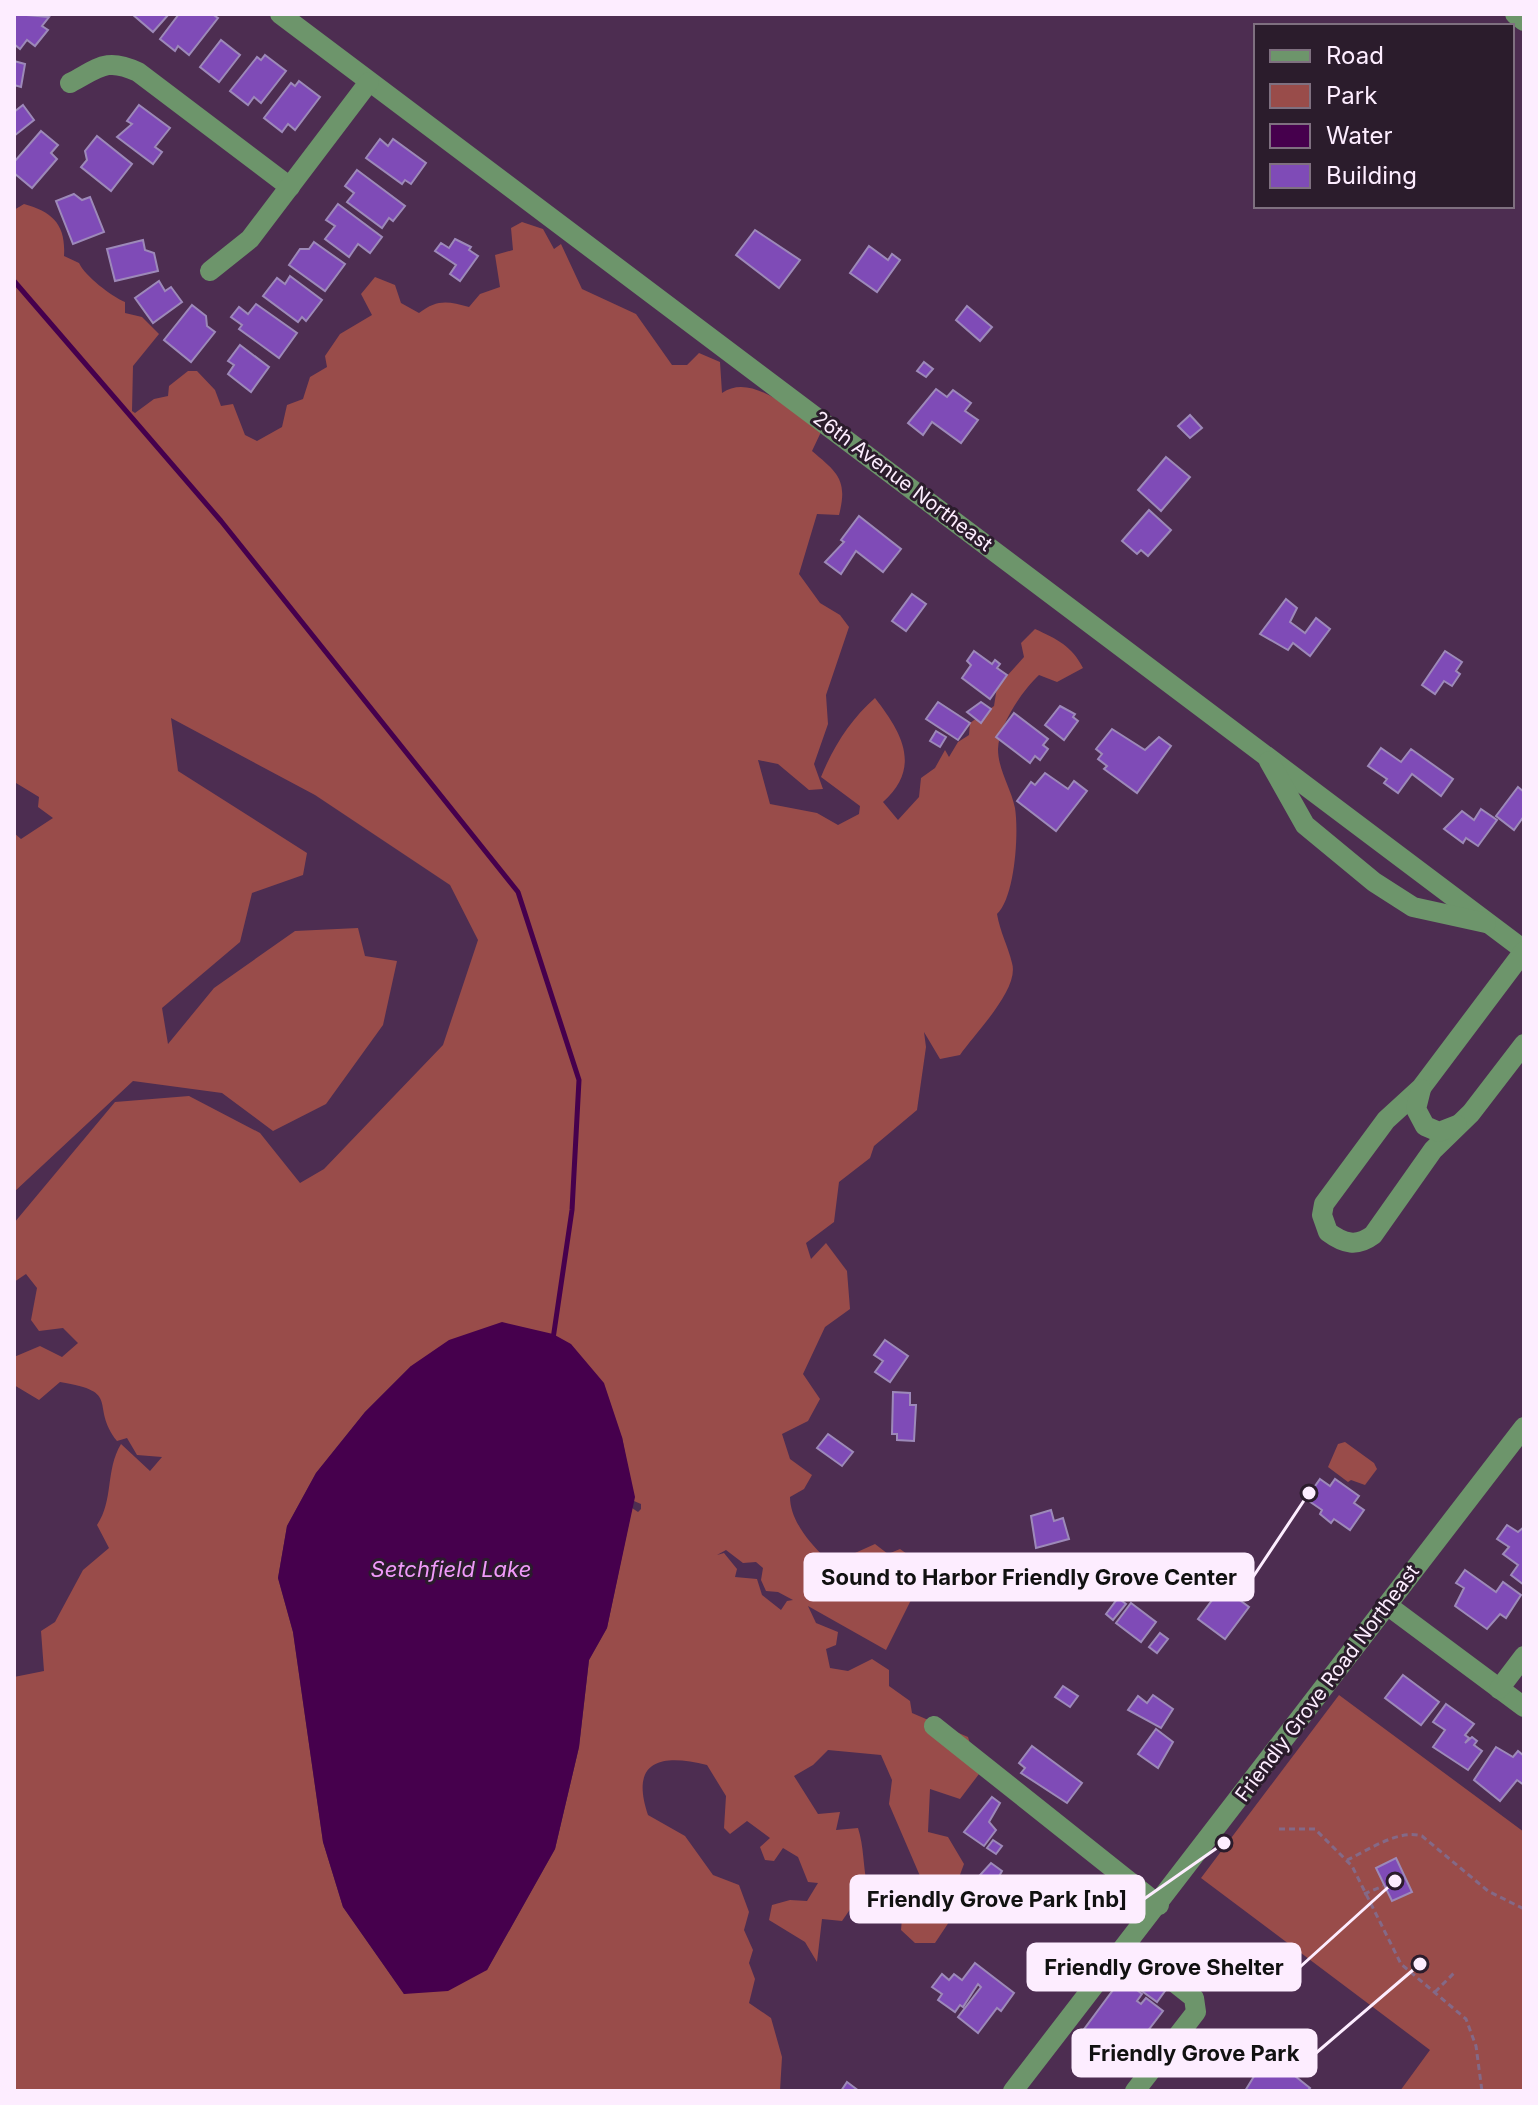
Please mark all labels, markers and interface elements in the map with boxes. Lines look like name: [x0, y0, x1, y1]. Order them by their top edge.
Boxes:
legend: [1254, 24, 1514, 208]
text: Road: [1326, 41, 1384, 70]
text: Park: [1326, 81, 1377, 110]
text: Water: [1326, 121, 1393, 150]
text: Building: [1326, 161, 1417, 190]
street label: 26th Avenue Northeast: [809, 406, 998, 556]
callout: Sound to Harbor Friendly Grove Center: [805, 1554, 1253, 1600]
water label: Setchfield Lake: [371, 1556, 531, 1582]
street label: Friendly Grove Road Northeast: [1230, 1559, 1424, 1806]
text: Sound to Harbor Friendly Grove Center: [821, 1564, 1237, 1590]
callout: Friendly Grove Park [nb]: [851, 1876, 1144, 1922]
text: Friendly Grove Park [nb]: [867, 1886, 1127, 1912]
callout: Friendly Grove Shelter: [1028, 1944, 1300, 1990]
text: Friendly Grove Shelter: [1044, 1954, 1284, 1980]
callout: Friendly Grove Park: [1073, 2030, 1316, 2076]
text: Friendly Grove Park: [1089, 2040, 1300, 2066]

